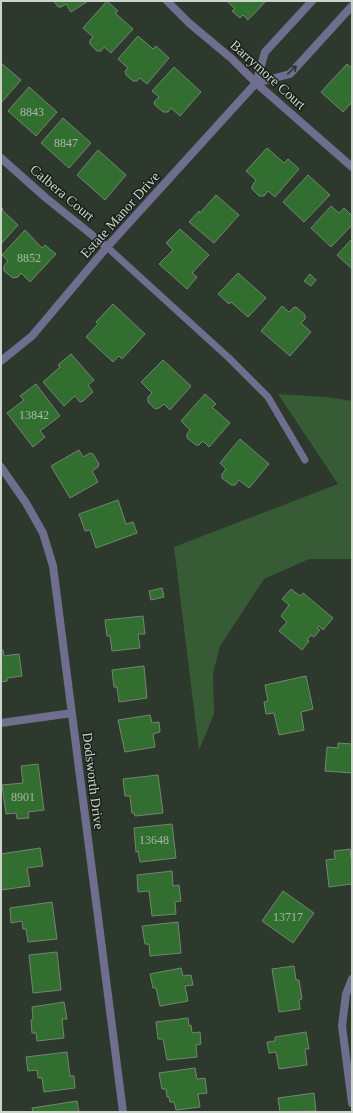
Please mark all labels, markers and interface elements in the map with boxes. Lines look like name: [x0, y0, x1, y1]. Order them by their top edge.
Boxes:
street label: Barrymore Court: [227, 37, 309, 113]
one-way arrow: [287, 66, 297, 75]
house number: 8843: [20, 105, 44, 119]
house number: 8847: [54, 136, 78, 150]
street label: Calbera Court: [27, 162, 97, 224]
street label: Estate Manor Drive: [77, 169, 163, 261]
house number: 8852: [17, 251, 41, 265]
house number: 13842: [19, 408, 49, 422]
street label: Dodsworth Drive: [80, 732, 106, 830]
house number: 8901: [11, 790, 35, 804]
house number: 13648: [139, 833, 169, 847]
house number: 13717: [273, 910, 303, 924]

